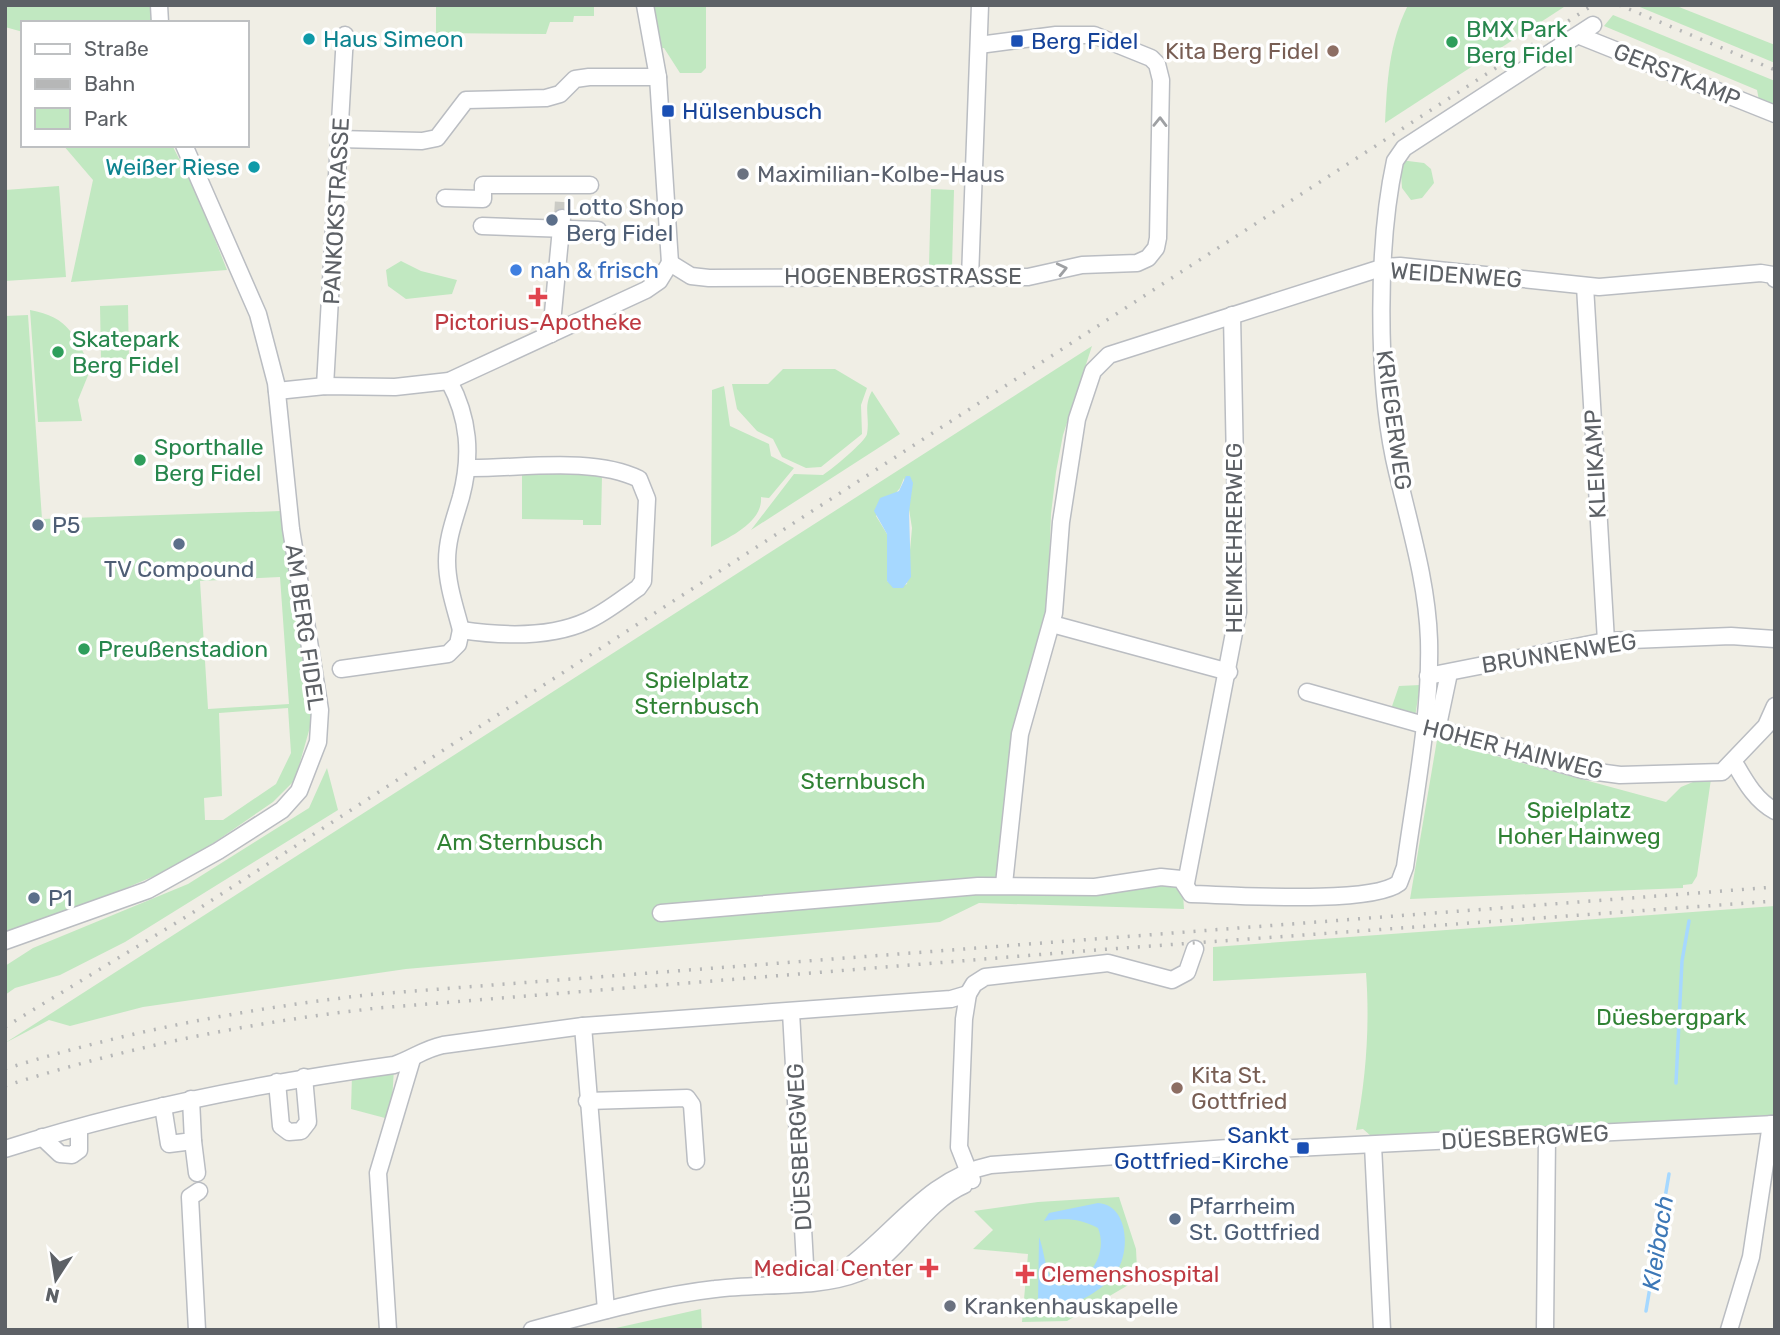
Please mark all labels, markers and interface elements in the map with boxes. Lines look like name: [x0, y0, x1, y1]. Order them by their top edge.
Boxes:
place label: BMX Park Berg Fidel: [1466, 15, 1573, 69]
legend: [21, 21, 248, 147]
place label: Haus Simeon: [323, 25, 464, 53]
place label: Berg Fidel: [1031, 27, 1138, 55]
marker: Haus Simeon: [301, 31, 317, 47]
marker: Berg Fidel: [1009, 33, 1025, 49]
marker: BMX Park Berg Fidel: [1444, 34, 1460, 50]
text: Straße: [84, 36, 149, 61]
place label: Kita Berg Fidel: [1165, 37, 1319, 65]
street label: GERSTKAMP: [1609, 37, 1745, 113]
marker: Kita Berg Fidel: [1325, 43, 1341, 59]
text: Bahn: [84, 71, 135, 96]
place label: Hülsenbusch: [682, 97, 822, 125]
marker: Hülsenbusch: [660, 103, 676, 119]
text: Park: [84, 106, 128, 131]
one-way arrow: [1152, 116, 1168, 126]
street label: PANKOKSTRASSE: [317, 117, 355, 305]
place label: Weißer Riese: [105, 153, 240, 181]
marker: Weißer Riese: [246, 159, 262, 175]
place label: Maximilian-Kolbe-Haus: [757, 160, 1005, 188]
marker: Maximilian-Kolbe-Haus: [735, 166, 751, 182]
place label: Lotto Shop Berg Fidel: [566, 193, 684, 247]
marker: Lotto Shop Berg Fidel: [544, 212, 560, 228]
place label: nah & frisch: [530, 256, 659, 284]
street label: WEIDENWEG: [1389, 256, 1523, 294]
marker: nah & frisch: [508, 262, 524, 278]
street label: HOGENBERGSTRASSE: [784, 262, 1022, 290]
one-way arrow: [1056, 263, 1068, 278]
marker: Pictorius-Apotheke: [530, 289, 546, 305]
place label: Pictorius-Apotheke: [434, 308, 642, 336]
place label: Skatepark Berg Fidel: [72, 325, 180, 379]
marker: Skatepark Berg Fidel: [50, 344, 66, 360]
street label: KRIEGERWEG: [1370, 348, 1418, 492]
street label: KLEIKAMP: [1578, 409, 1612, 519]
place label: Sporthalle Berg Fidel: [154, 433, 264, 487]
street label: HEIMKEHRERWEG: [1220, 443, 1248, 633]
marker: Sporthalle Berg Fidel: [132, 452, 148, 468]
place label: P5: [52, 511, 80, 539]
marker: P5: [30, 517, 46, 533]
marker: TV Compound: [171, 536, 187, 552]
street label: AM BERG FIDEL: [279, 542, 331, 712]
place label: TV Compound: [104, 555, 254, 583]
street label: BRUNNENWEG: [1480, 627, 1638, 679]
place label: Preußenstadion: [98, 635, 268, 663]
marker: Preußenstadion: [76, 641, 92, 657]
park label: Spielplatz Sternbusch: [635, 666, 759, 720]
street label: HOHER HAINWEG: [1420, 713, 1606, 785]
park label: Sternbusch: [801, 767, 925, 795]
park label: Spielplatz Hoher Hainweg: [1497, 796, 1661, 850]
park label: Am Sternbusch: [437, 828, 603, 856]
place label: P1: [48, 884, 73, 912]
marker: P1: [26, 890, 42, 906]
park label: Düesbergpark: [1596, 1003, 1746, 1031]
place label: Kita St. Gottfried: [1191, 1061, 1287, 1115]
street label: DÜESBERGWEG: [781, 1062, 817, 1232]
marker: Kita St. Gottfried: [1169, 1080, 1185, 1096]
street label: DÜESBERGWEG: [1440, 1119, 1610, 1155]
place label: Sankt Gottfried-Kirche: [1114, 1121, 1289, 1175]
marker: Sankt Gottfried-Kirche: [1295, 1140, 1311, 1156]
place label: Pfarrheim St. Gottfried: [1189, 1192, 1320, 1246]
water label: Kleibach: [1637, 1194, 1679, 1292]
marker: Pfarrheim St. Gottfried: [1167, 1211, 1183, 1227]
north arrow: [21, 1244, 91, 1314]
place label: Medical Center: [753, 1254, 913, 1282]
marker: Medical Center: [919, 1258, 939, 1278]
place label: Clemenshospital: [1041, 1260, 1219, 1288]
marker: Clemenshospital: [1015, 1264, 1035, 1284]
text: N: [43, 1282, 62, 1308]
place label: Krankenhauskapelle: [964, 1292, 1178, 1320]
marker: Krankenhauskapelle: [942, 1298, 958, 1314]

